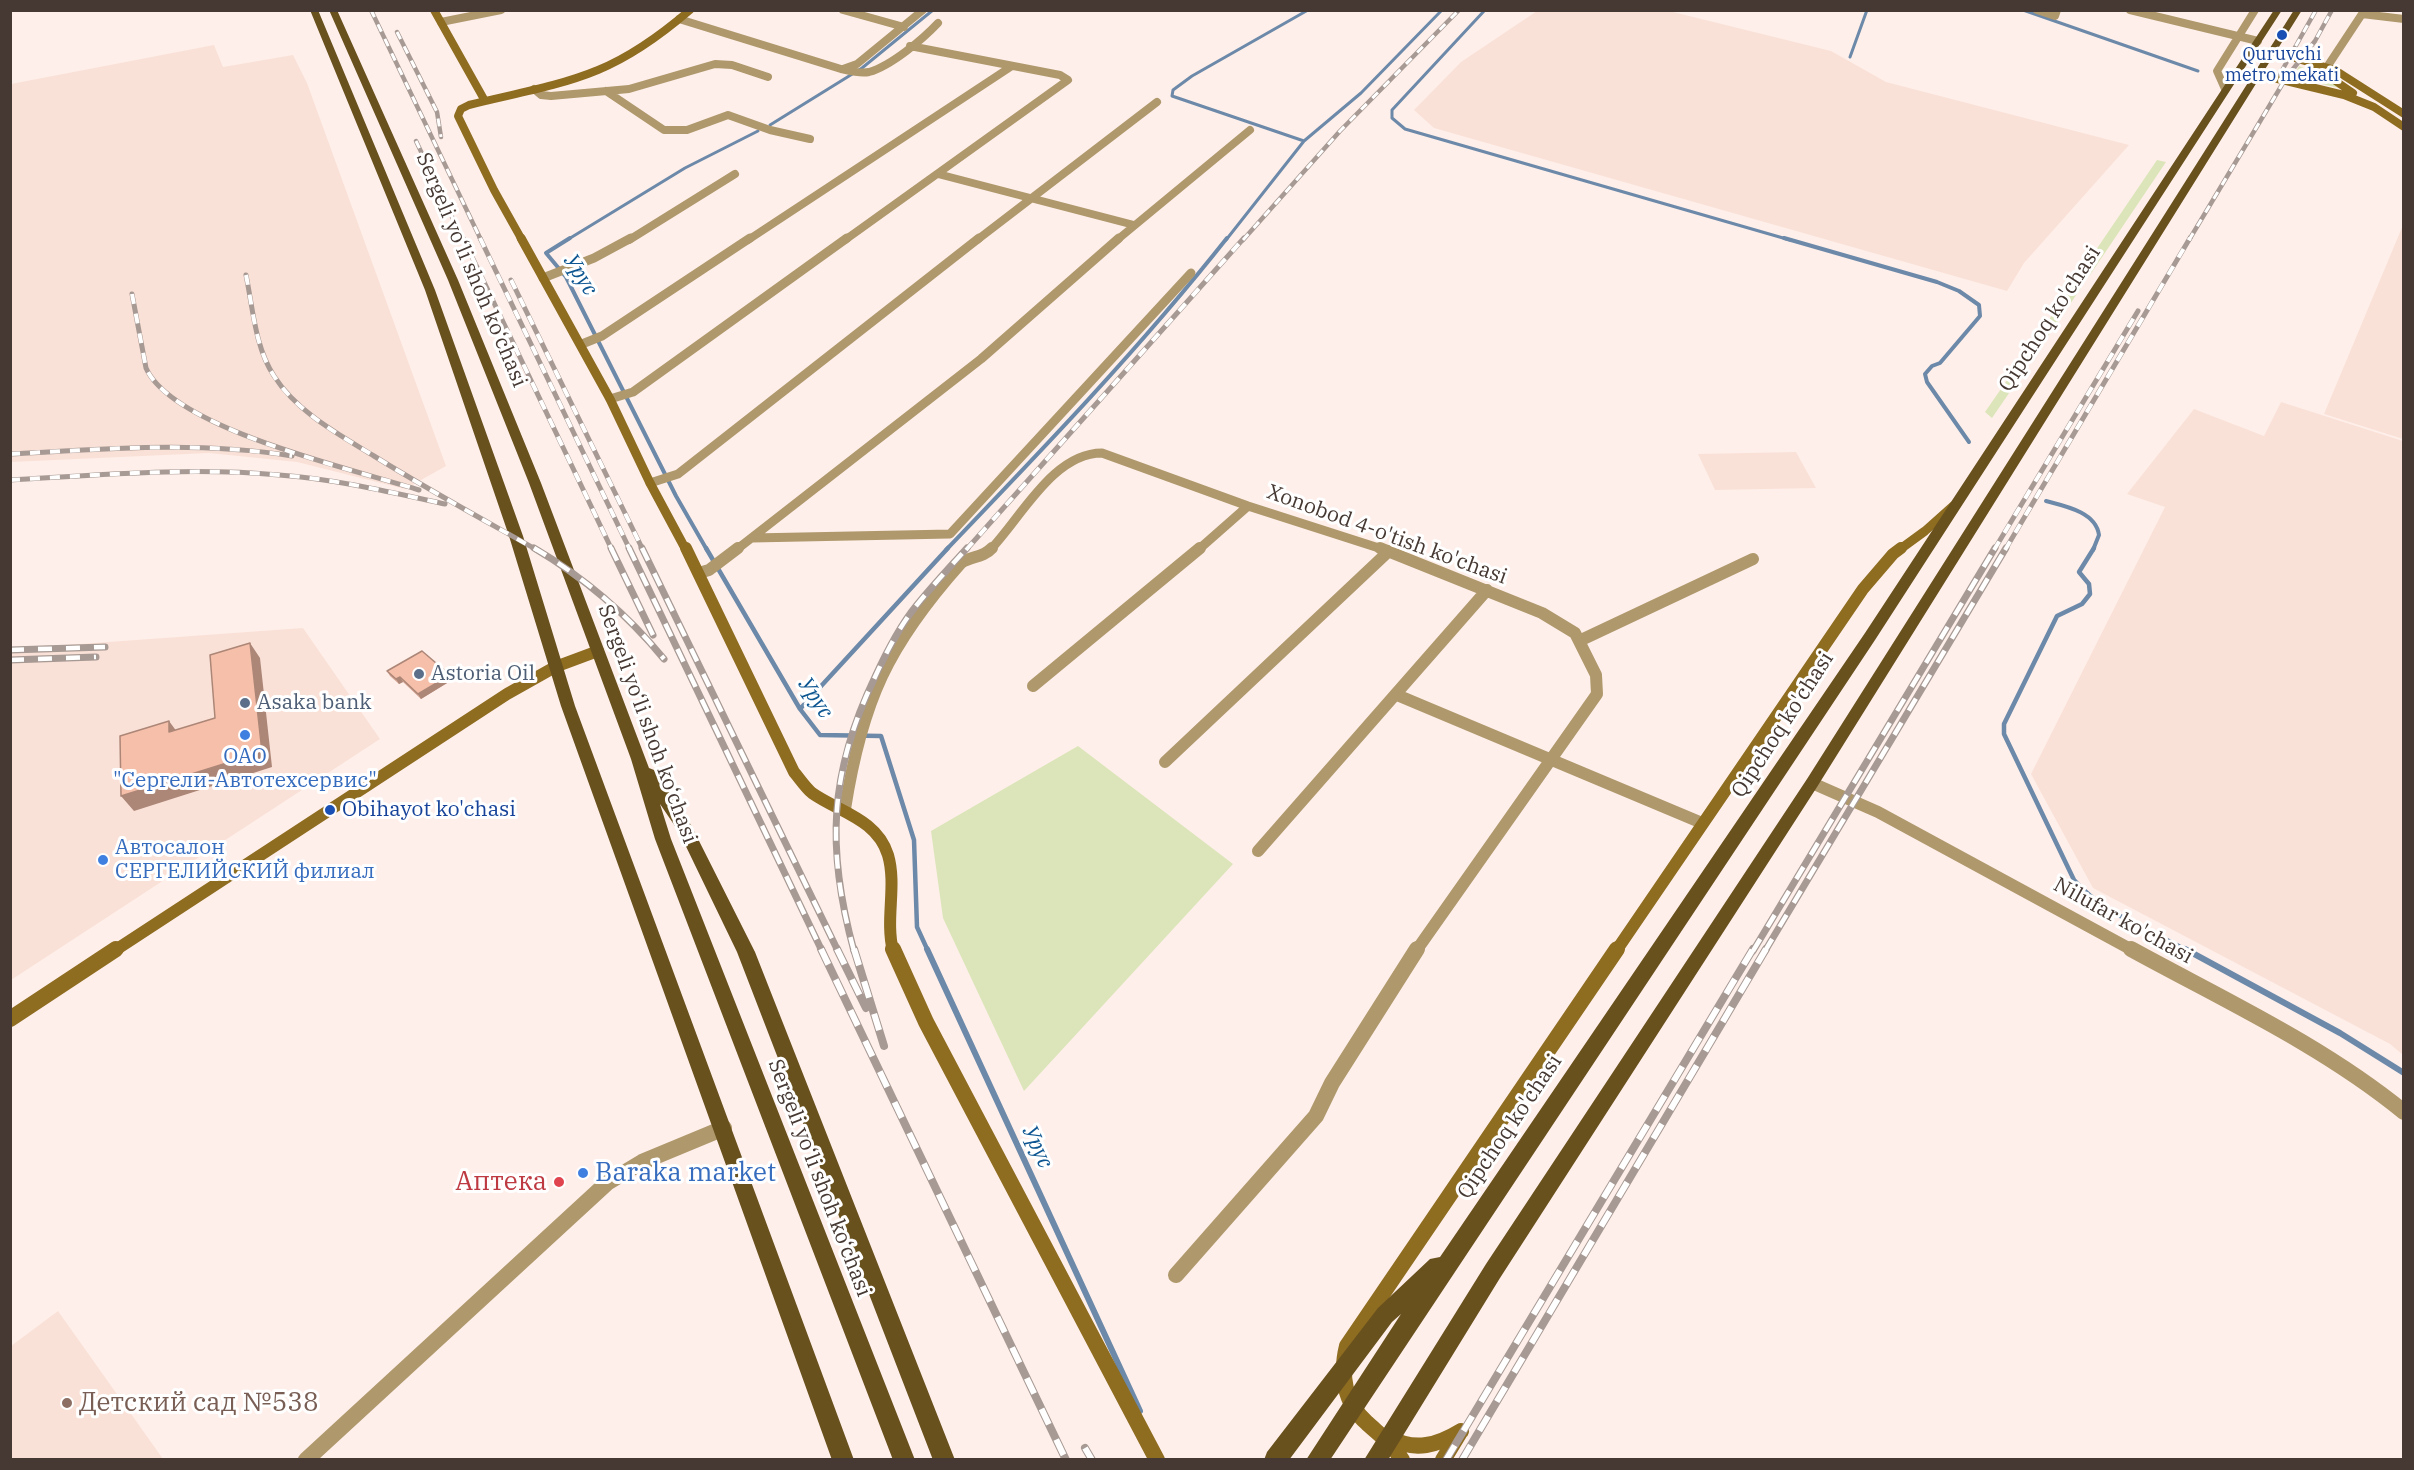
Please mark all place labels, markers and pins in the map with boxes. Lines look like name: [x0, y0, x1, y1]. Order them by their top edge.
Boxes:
marker: Quruvchi metro mekati: [2275, 28, 2289, 42]
place label: Quruvchi metro mekati: [2225, 44, 2339, 86]
place label: Astoria Oil: [431, 661, 535, 687]
marker: Astoria Oil: [412, 667, 426, 681]
place label: Asaka bank: [257, 690, 372, 716]
marker: Asaka bank: [238, 696, 252, 710]
marker: ОАО "Сергели-Автотехсервис": [238, 728, 252, 742]
place label: ОАО "Сергели-Автотехсервис": [113, 744, 377, 794]
place label: Obihayot ko'chasi: [342, 797, 516, 823]
marker: Obihayot ko'chasi: [323, 803, 337, 817]
place label: Автосалон СЕРГЕЛИЙСКИЙ филиал: [115, 835, 375, 885]
marker: Автосалон СЕРГЕЛИЙСКИЙ филиал: [96, 853, 110, 867]
place label: Baraka market: [595, 1157, 776, 1189]
place label: Аптека: [455, 1166, 547, 1198]
marker: Baraka market: [576, 1166, 590, 1180]
marker: Аптека: [552, 1175, 566, 1189]
place label: Детский сад №538: [79, 1387, 318, 1419]
marker: Детский сад №538: [60, 1396, 74, 1410]

